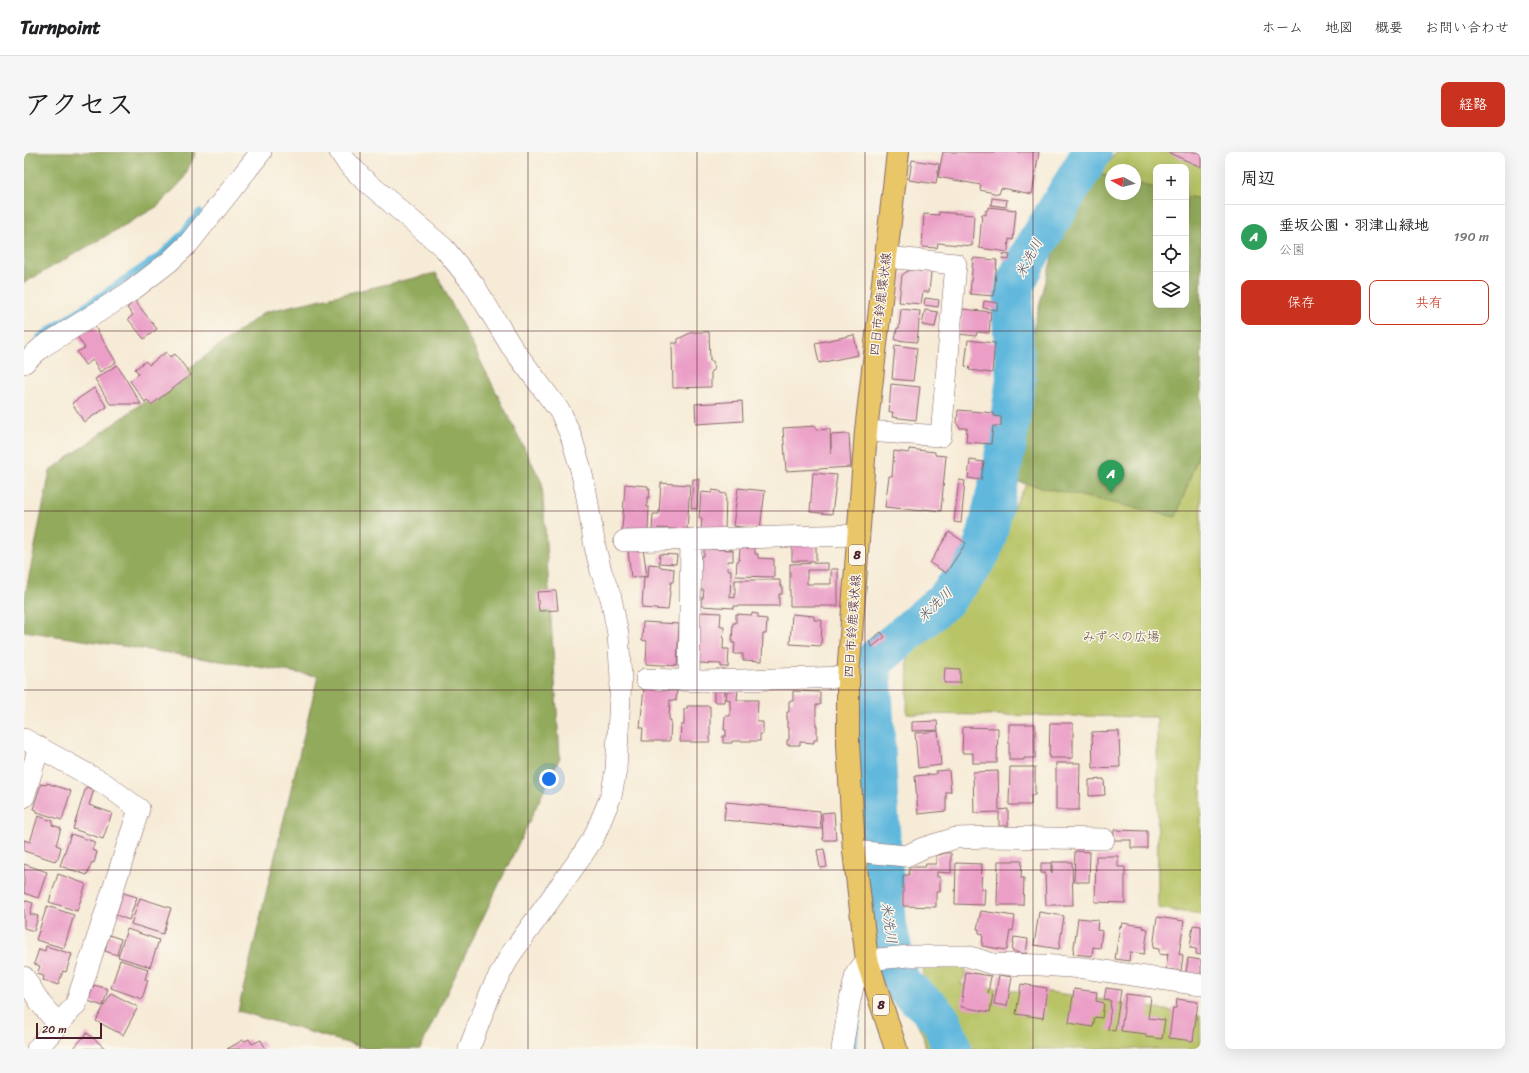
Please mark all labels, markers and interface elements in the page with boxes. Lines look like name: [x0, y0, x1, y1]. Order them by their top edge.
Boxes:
text: Turnpoint: [20, 11, 101, 44]
text: ホーム: [1262, 15, 1303, 40]
text: 地図: [1325, 15, 1353, 40]
text: 概要: [1375, 15, 1403, 40]
text: お問い合わせ: [1425, 15, 1509, 40]
text: アクセス: [24, 80, 134, 129]
button: 経路: [1441, 82, 1505, 127]
text: 周辺: [1241, 163, 1275, 193]
north arrow: [1105, 164, 1141, 200]
map controls: [1153, 164, 1189, 308]
button: +: [1153, 164, 1189, 200]
button: −: [1153, 200, 1189, 236]
text: 垂坂公園・羽津山緑地: [1279, 212, 1429, 238]
text: A: [1250, 225, 1258, 248]
text: 190 m: [1454, 225, 1489, 248]
water label: 米洗川: [1008, 234, 1050, 282]
button: locate: [1153, 236, 1189, 272]
text: 公園: [1279, 238, 1305, 261]
street label: 四日市鈴鹿環状線: [862, 250, 898, 357]
button: layers: [1153, 272, 1189, 308]
button: 保存: [1241, 280, 1361, 325]
button: 共有: [1369, 280, 1489, 325]
pin: A: [1098, 460, 1124, 493]
road number: 8: [849, 545, 865, 565]
street label: 四日市鈴鹿環状線: [837, 572, 867, 679]
water label: 米洗川: [911, 581, 959, 629]
park label: みずべの広場: [1082, 625, 1160, 648]
your location: [539, 769, 559, 789]
water label: 米洗川: [874, 900, 904, 946]
road number: 8: [873, 995, 889, 1015]
text: 20 m: [42, 1020, 67, 1039]
scale bar: [36, 1021, 102, 1040]

